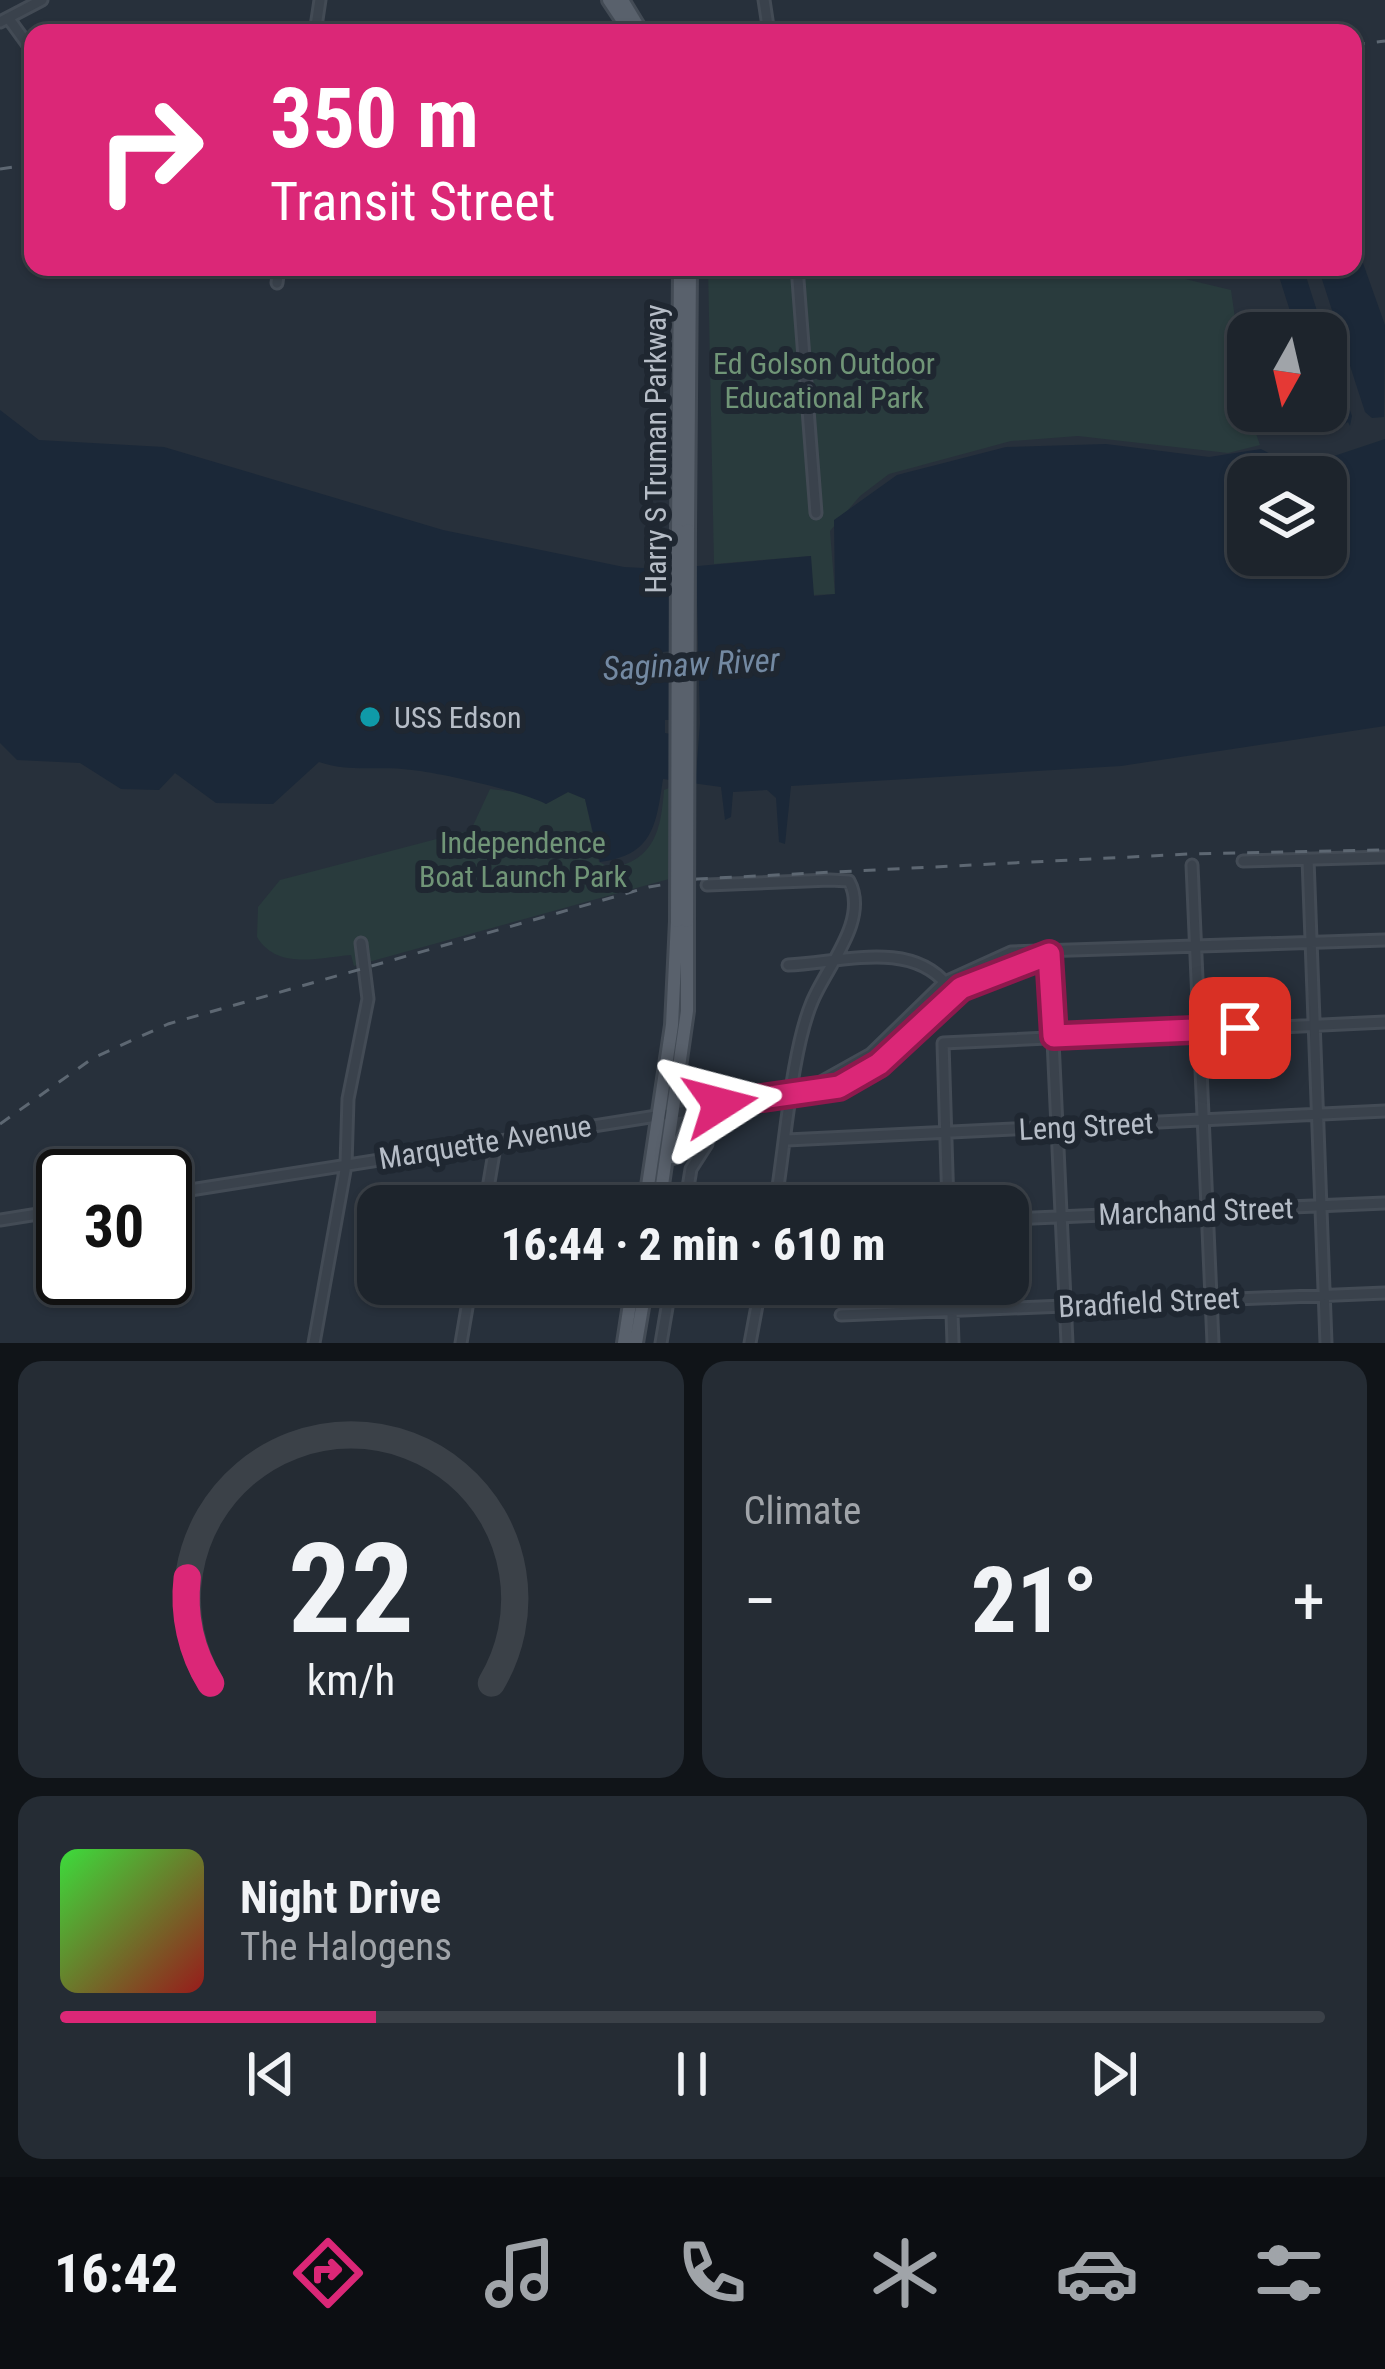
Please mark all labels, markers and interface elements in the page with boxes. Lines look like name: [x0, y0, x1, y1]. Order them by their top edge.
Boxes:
text: 350 m: [270, 69, 479, 168]
icon: right: [72, 72, 228, 228]
text: Transit Street: [270, 170, 555, 233]
street label: Harry S Truman Parkway: [638, 305, 673, 593]
north arrow: [1227, 312, 1347, 432]
map controls: [1227, 312, 1347, 576]
park label: Ed Golson Outdoor Educational Park: [713, 346, 935, 415]
button: layers: [1227, 456, 1347, 576]
water label: Saginaw River: [602, 640, 782, 688]
place label: USS Edson: [394, 700, 522, 735]
marker: USS Edson: [357, 704, 383, 730]
park label: Independence Boat Launch Park: [419, 825, 627, 894]
pin: [1189, 977, 1291, 1079]
icon: arrive: [1207, 995, 1273, 1061]
position arrow: [657, 1041, 783, 1167]
street label: Leng Street: [1018, 1105, 1154, 1147]
street label: Marquette Avenue: [376, 1108, 594, 1176]
speed limit sign: 30: [36, 1149, 192, 1305]
street label: Marchand Street: [1098, 1190, 1294, 1232]
text: 16:44 · 2 min · 610 m: [501, 1218, 885, 1271]
street label: Bradfield Street: [1057, 1280, 1241, 1324]
text: Climate: [744, 1488, 861, 1534]
text: 22: [288, 1516, 414, 1662]
text: 21°: [971, 1549, 1098, 1654]
text: −: [744, 1563, 777, 1640]
text: +: [1292, 1563, 1325, 1640]
text: km/h: [307, 1654, 395, 1704]
text: Night Drive: [240, 1871, 441, 1924]
text: The Halogens: [240, 1924, 452, 1970]
icon: previous: [238, 2041, 304, 2107]
icon: pause: [659, 2041, 725, 2107]
icon: next: [1081, 2041, 1147, 2107]
icon: directions: [286, 2231, 370, 2315]
icon: music: [478, 2231, 562, 2315]
icon: phone: [670, 2231, 754, 2315]
icon: climate: [863, 2231, 947, 2315]
icon: car: [1055, 2231, 1139, 2315]
icon: filters: [1247, 2231, 1331, 2315]
text: 16:42: [54, 2242, 178, 2305]

